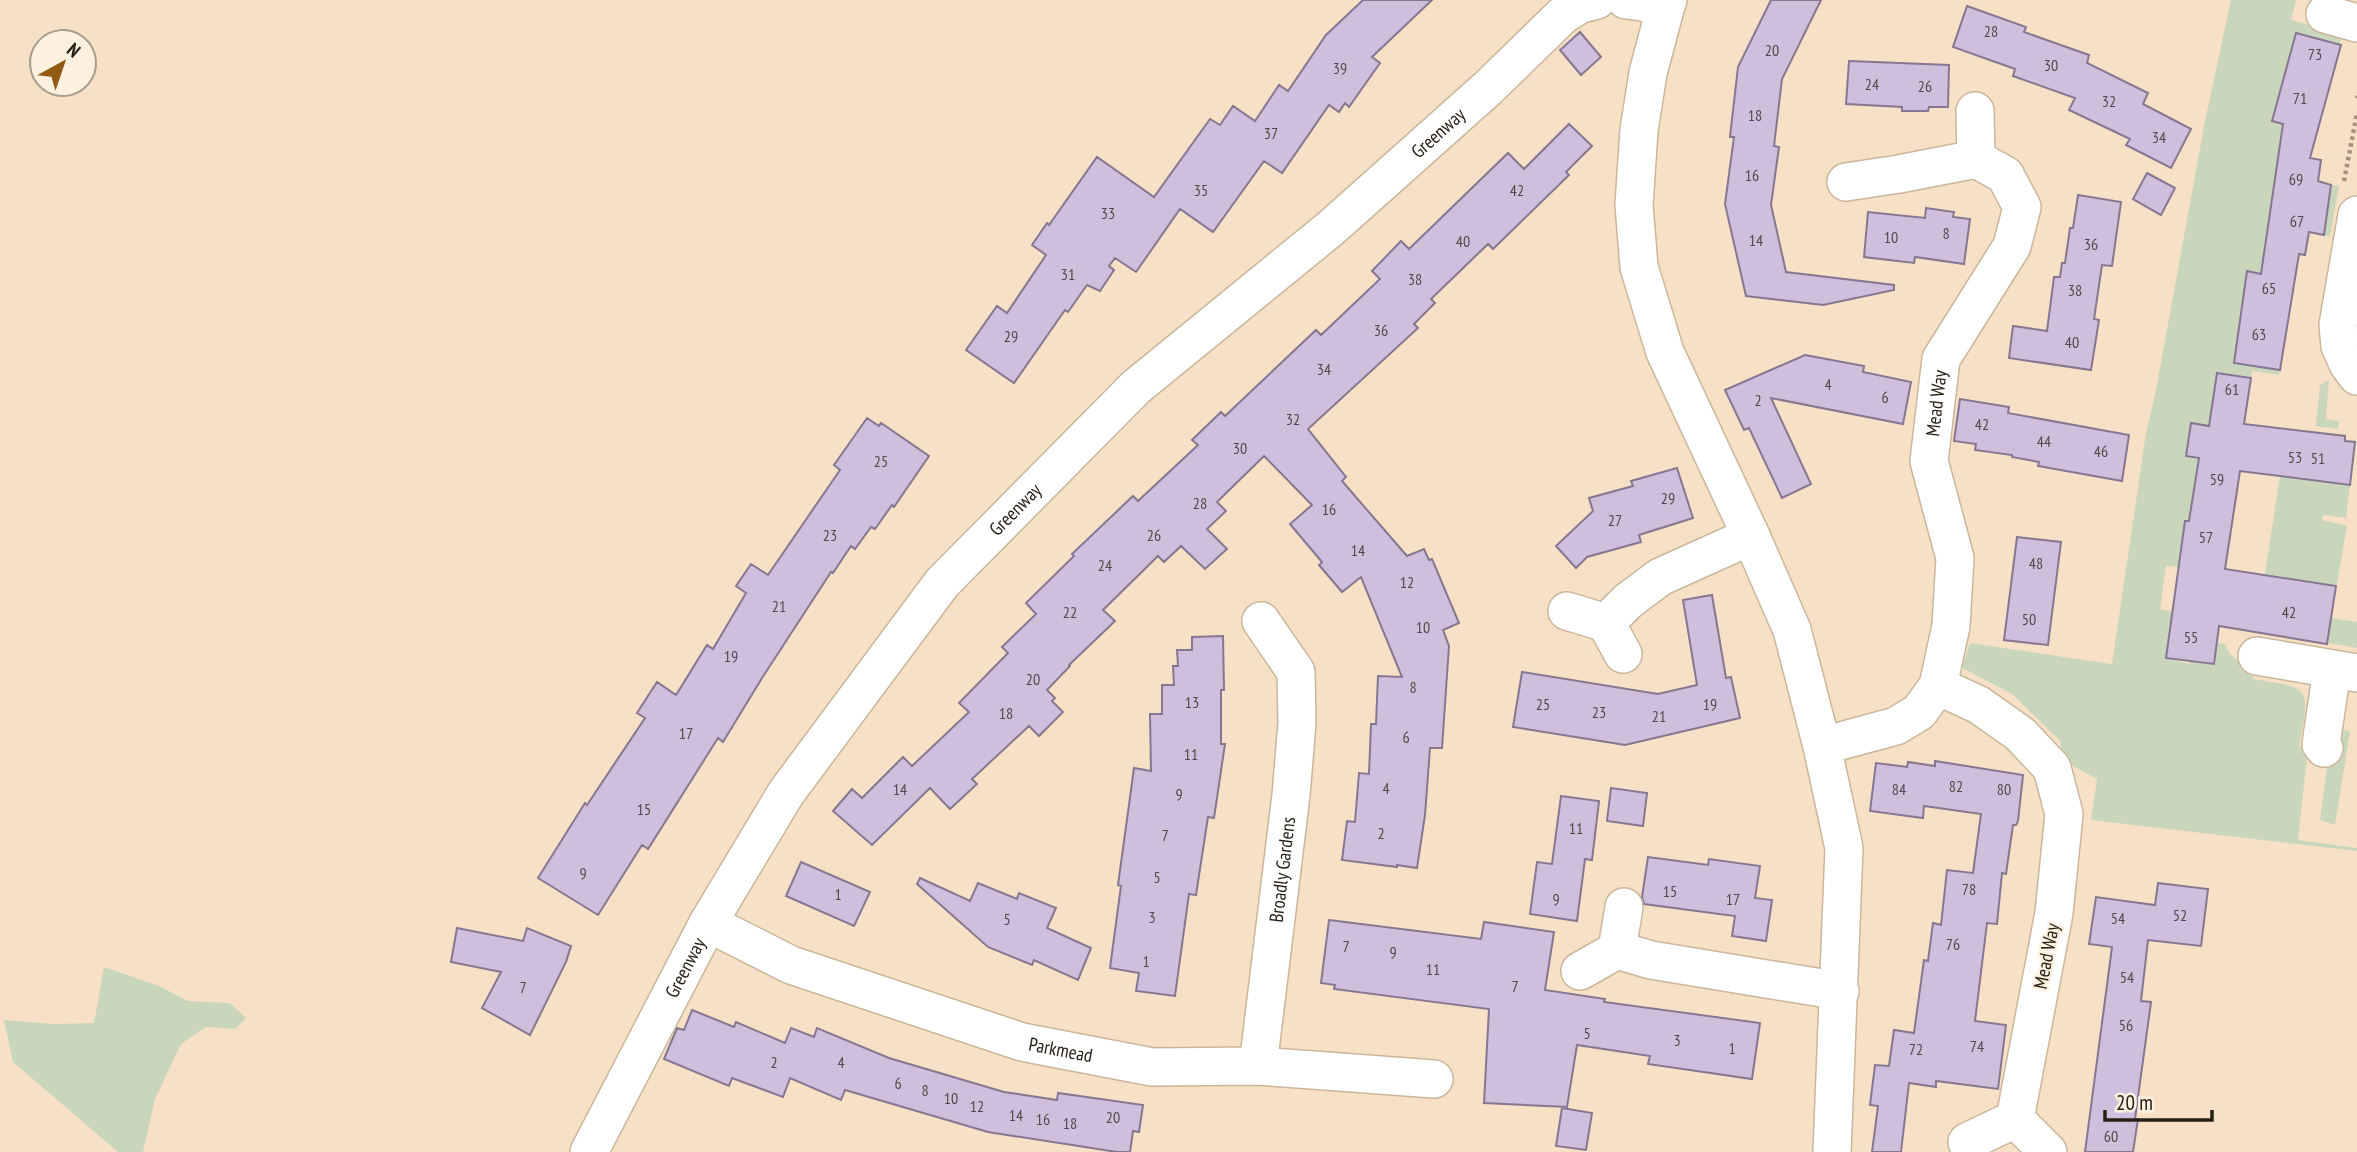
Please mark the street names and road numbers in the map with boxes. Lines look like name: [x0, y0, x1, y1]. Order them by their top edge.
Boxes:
street label: Greenway: [1406, 102, 1471, 163]
street label: Mead Way: [1920, 368, 1952, 438]
street label: Greenway: [984, 477, 1047, 541]
street label: Broadly Gardens: [1264, 815, 1300, 924]
street label: Mead Way: [2028, 920, 2064, 991]
street label: Greenway: [659, 933, 711, 1002]
street label: Parkmead: [1027, 1032, 1095, 1067]

